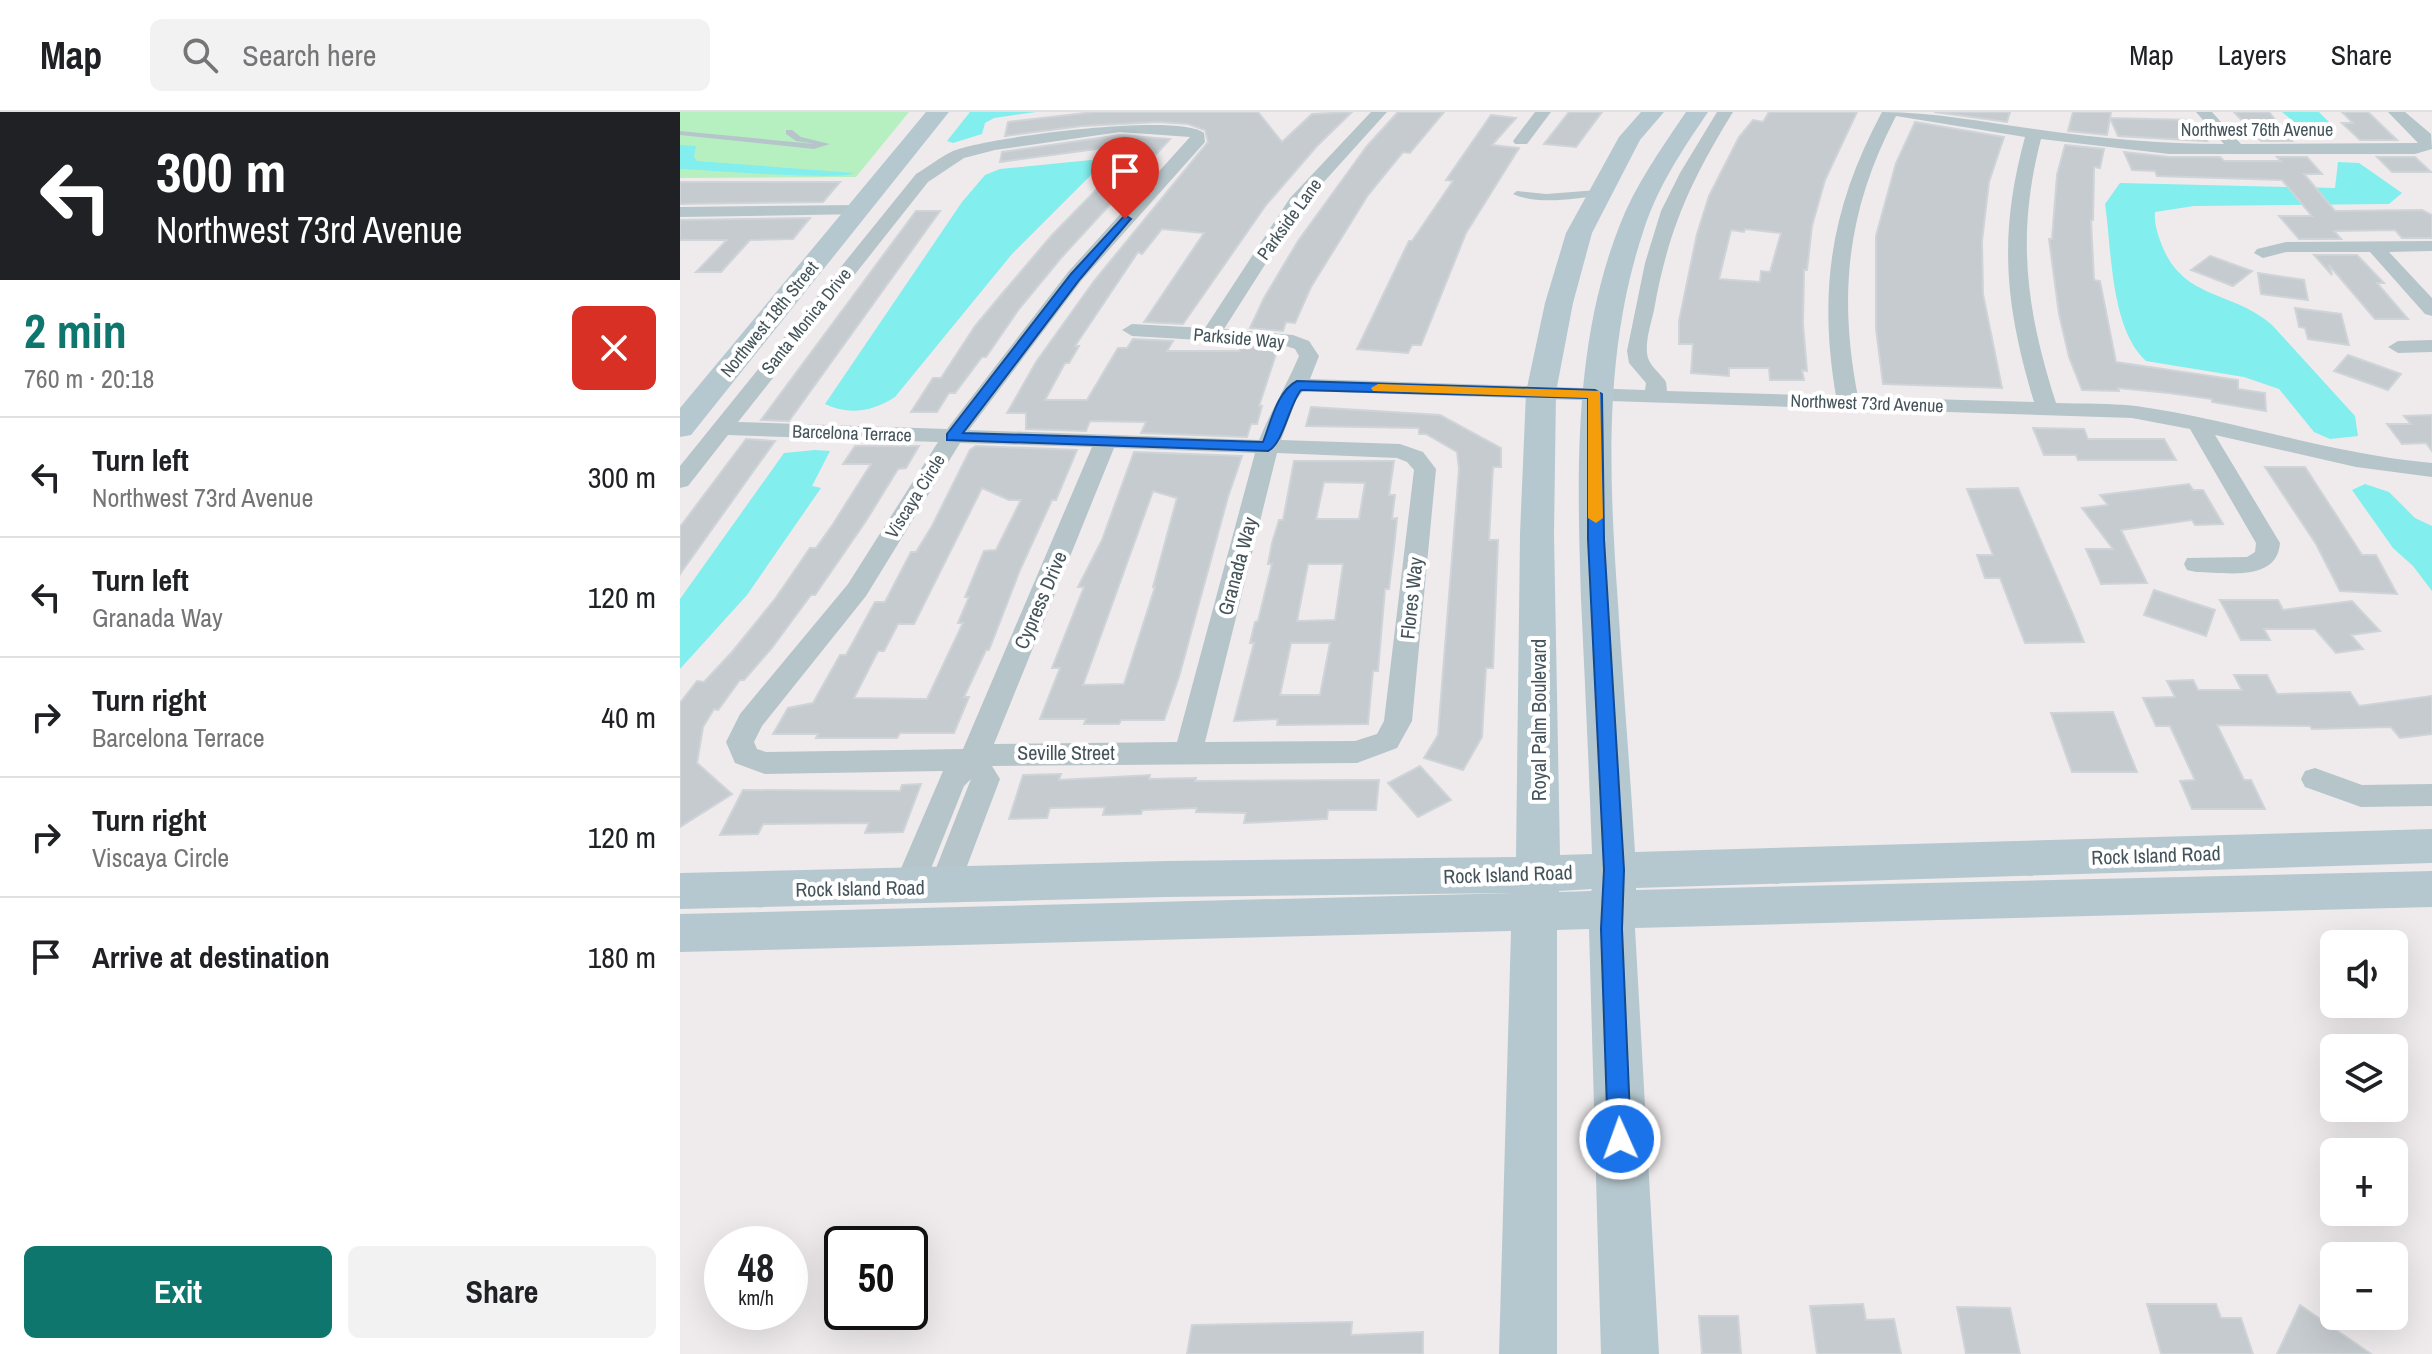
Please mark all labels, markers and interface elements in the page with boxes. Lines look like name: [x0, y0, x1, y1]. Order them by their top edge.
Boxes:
search box: [150, 19, 710, 91]
text: Map: [40, 30, 102, 81]
icon: search: [178, 33, 222, 77]
text: Search here: [242, 35, 376, 75]
text: Map: [2129, 36, 2174, 74]
text: Layers: [2218, 36, 2287, 74]
text: Share: [2331, 36, 2392, 74]
street label: Northwest 76th Avenue: [2181, 117, 2333, 142]
text: 300 m: [156, 134, 286, 209]
pin: [1091, 137, 1159, 219]
icon: left: [24, 144, 128, 248]
icon: arrive: [1103, 149, 1147, 193]
street label: Parkside Lane: [1251, 173, 1327, 265]
text: Northwest 73rd Avenue: [156, 206, 462, 254]
street label: Northwest 18th Street: [714, 256, 824, 382]
street label: Santa Monica Drive: [755, 262, 857, 380]
text: 2 min: [24, 298, 127, 363]
button: close: [572, 306, 656, 390]
street label: Parkside Way: [1192, 322, 1286, 354]
text: 760 m · 20:18: [24, 361, 154, 396]
street label: Northwest 73rd Avenue: [1790, 388, 1944, 418]
street label: Barcelona Terrace: [792, 418, 912, 448]
text: Turn left: [92, 440, 189, 480]
street label: Viscaya Circle: [879, 449, 951, 543]
icon: left: [24, 455, 68, 499]
text: 300 m: [588, 457, 656, 497]
text: Northwest 73rd Avenue: [92, 480, 313, 515]
street label: Granada Way: [1211, 513, 1263, 618]
street label: Cypress Drive: [1007, 547, 1073, 653]
street label: Flores Way: [1393, 555, 1429, 640]
text: Turn left: [92, 560, 189, 600]
icon: left: [24, 575, 68, 619]
text: 120 m: [588, 577, 656, 617]
text: Granada Way: [92, 600, 223, 635]
street label: Royal Palm Boulevard: [1525, 639, 1552, 801]
text: Turn right: [92, 680, 206, 720]
icon: right: [24, 695, 68, 739]
text: 40 m: [601, 697, 656, 737]
text: Barcelona Terrace: [92, 720, 265, 755]
street label: Seville Street: [1017, 739, 1115, 766]
text: Turn right: [92, 800, 206, 840]
icon: right: [24, 815, 68, 859]
text: 120 m: [588, 817, 656, 857]
street label: Rock Island Road: [2091, 839, 2221, 871]
text: Viscaya Circle: [92, 840, 229, 875]
street label: Rock Island Road: [1443, 858, 1573, 890]
street label: Rock Island Road: [795, 873, 925, 903]
map controls: [2320, 930, 2408, 1330]
button: sound: [2320, 930, 2408, 1018]
icon: arrive: [24, 935, 68, 979]
text: Arrive at destination: [92, 937, 330, 977]
text: 180 m: [588, 937, 656, 977]
button: layers: [2320, 1034, 2408, 1122]
position arrow: [1578, 1097, 1662, 1181]
button: +: [2320, 1138, 2408, 1226]
speed limit sign: 50: [824, 1226, 928, 1330]
text: 48: [738, 1241, 774, 1294]
button: −: [2320, 1242, 2408, 1330]
button: Exit: [24, 1246, 332, 1338]
button: Share: [348, 1246, 656, 1338]
text: km/h: [738, 1284, 774, 1311]

